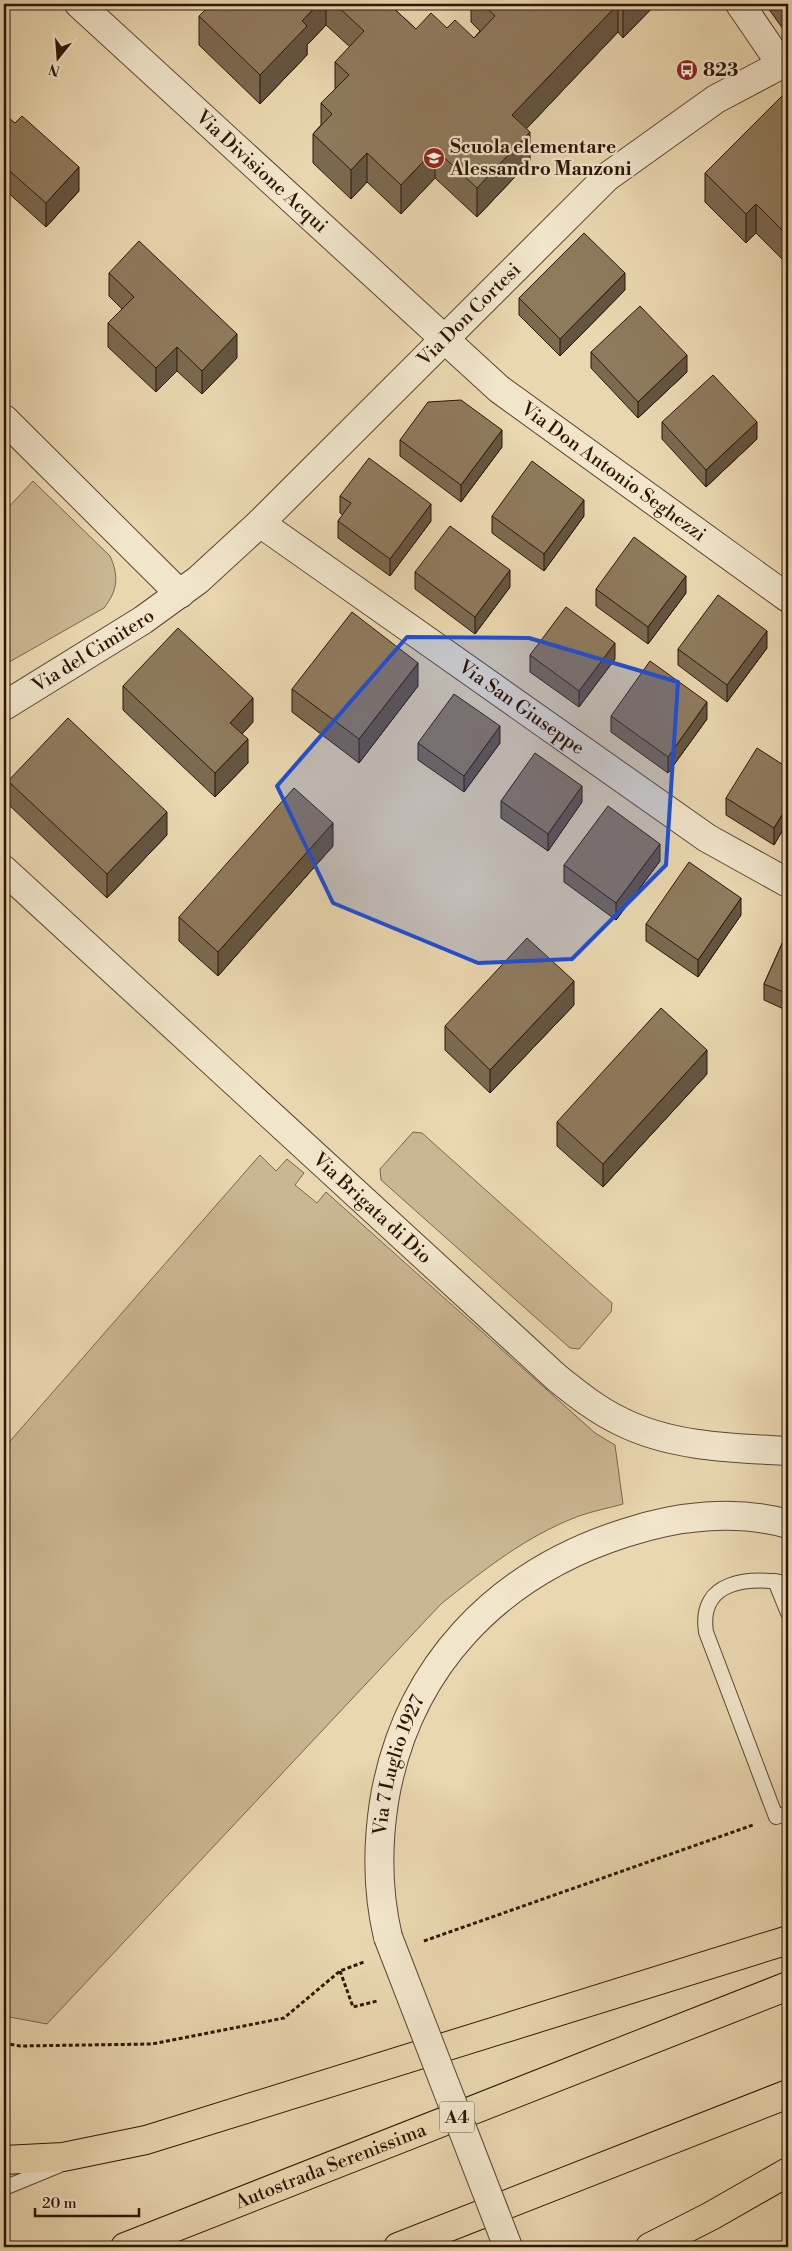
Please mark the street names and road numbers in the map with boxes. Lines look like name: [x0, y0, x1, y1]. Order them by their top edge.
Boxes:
street label: Via Divisione Acqui: [190, 105, 333, 238]
street label: Via Don Cortesi: [412, 258, 526, 372]
street label: Via Don Antonio Seghezzi: [515, 396, 711, 547]
street label: Via del Cimitero: [27, 604, 159, 698]
street label: Via San Giuseppe: [453, 654, 589, 760]
street label: Via Brigata di Dio: [307, 1147, 437, 1269]
street label: Via 7 Luglio 1927: [368, 1691, 430, 1837]
road number: A4: [440, 2102, 474, 2132]
street label: Autostrada Serenissima: [231, 2118, 430, 2215]

